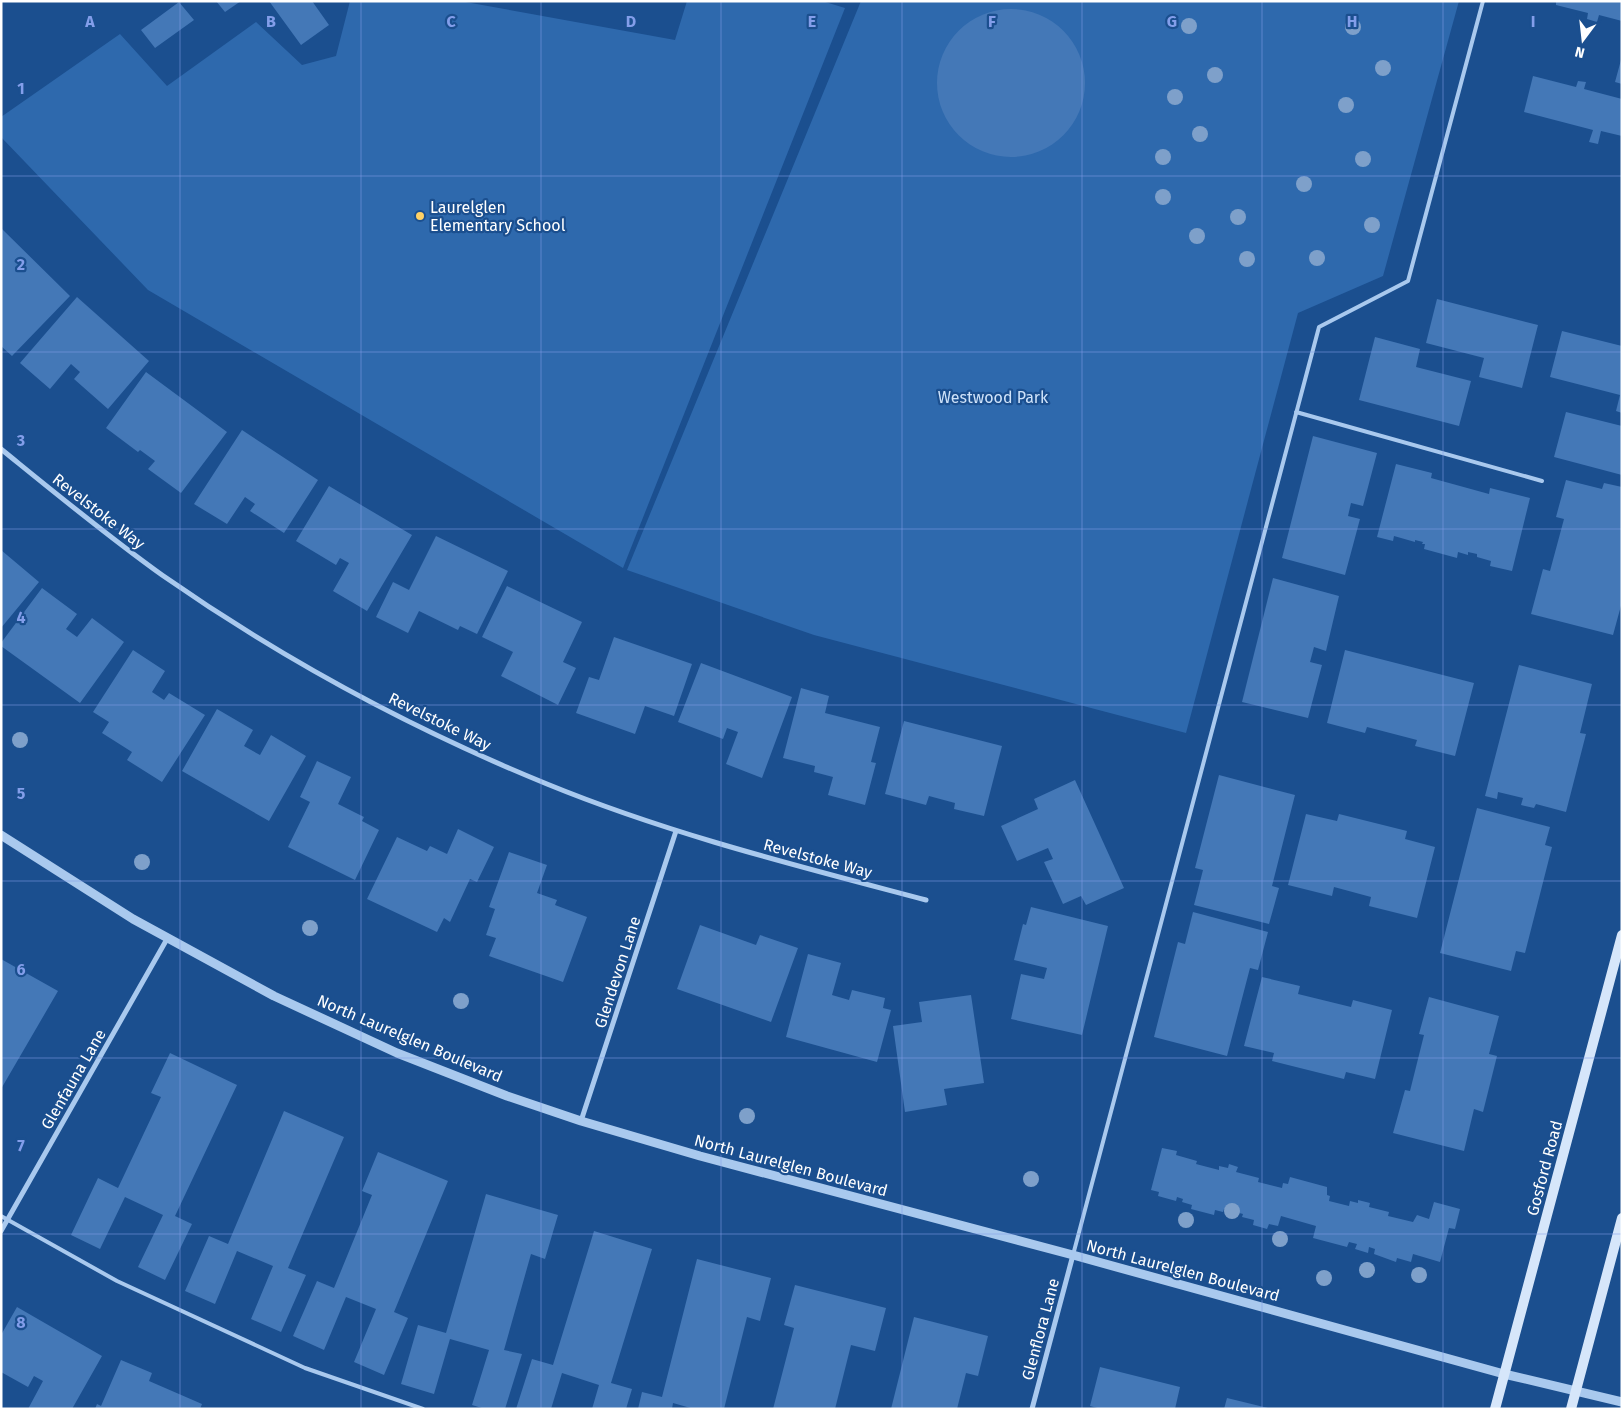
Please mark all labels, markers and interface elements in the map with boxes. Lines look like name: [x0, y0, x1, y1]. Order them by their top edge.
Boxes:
text: A: [84, 12, 95, 31]
text: B: [266, 12, 276, 31]
text: C: [446, 12, 456, 31]
text: D: [626, 12, 636, 31]
text: E: [808, 12, 816, 31]
text: F: [988, 12, 996, 31]
text: G: [1167, 12, 1177, 31]
text: H: [1347, 12, 1357, 31]
text: I: [1531, 12, 1535, 31]
north arrow: [1558, 15, 1608, 65]
text: N: [1573, 43, 1586, 61]
text: 1: [17, 79, 25, 98]
place label: Laurelglen Elementary School: [430, 198, 566, 235]
marker: Laurelglen Elementary School: [414, 210, 426, 222]
text: 2: [17, 255, 25, 274]
park label: Westwood Park: [938, 388, 1049, 407]
text: 3: [16, 431, 25, 450]
street label: Revelstoke Way: [49, 470, 149, 553]
text: 4: [16, 608, 26, 627]
street label: Revelstoke Way: [385, 688, 494, 755]
text: 5: [17, 784, 26, 803]
street label: Revelstoke Way: [761, 835, 874, 882]
street label: Glendevon Lane: [590, 914, 644, 1030]
text: 6: [16, 960, 26, 979]
street label: North Laurelglen Boulevard: [314, 991, 505, 1086]
street label: Glenfauna Lane: [37, 1026, 110, 1133]
street label: Gosford Road: [1523, 1118, 1566, 1218]
street label: North Laurelglen Boulevard: [692, 1131, 890, 1200]
text: 7: [17, 1136, 25, 1155]
street label: North Laurelglen Boulevard: [1084, 1236, 1282, 1305]
street label: Glenflora Lane: [1018, 1276, 1063, 1382]
text: 8: [16, 1313, 26, 1332]

